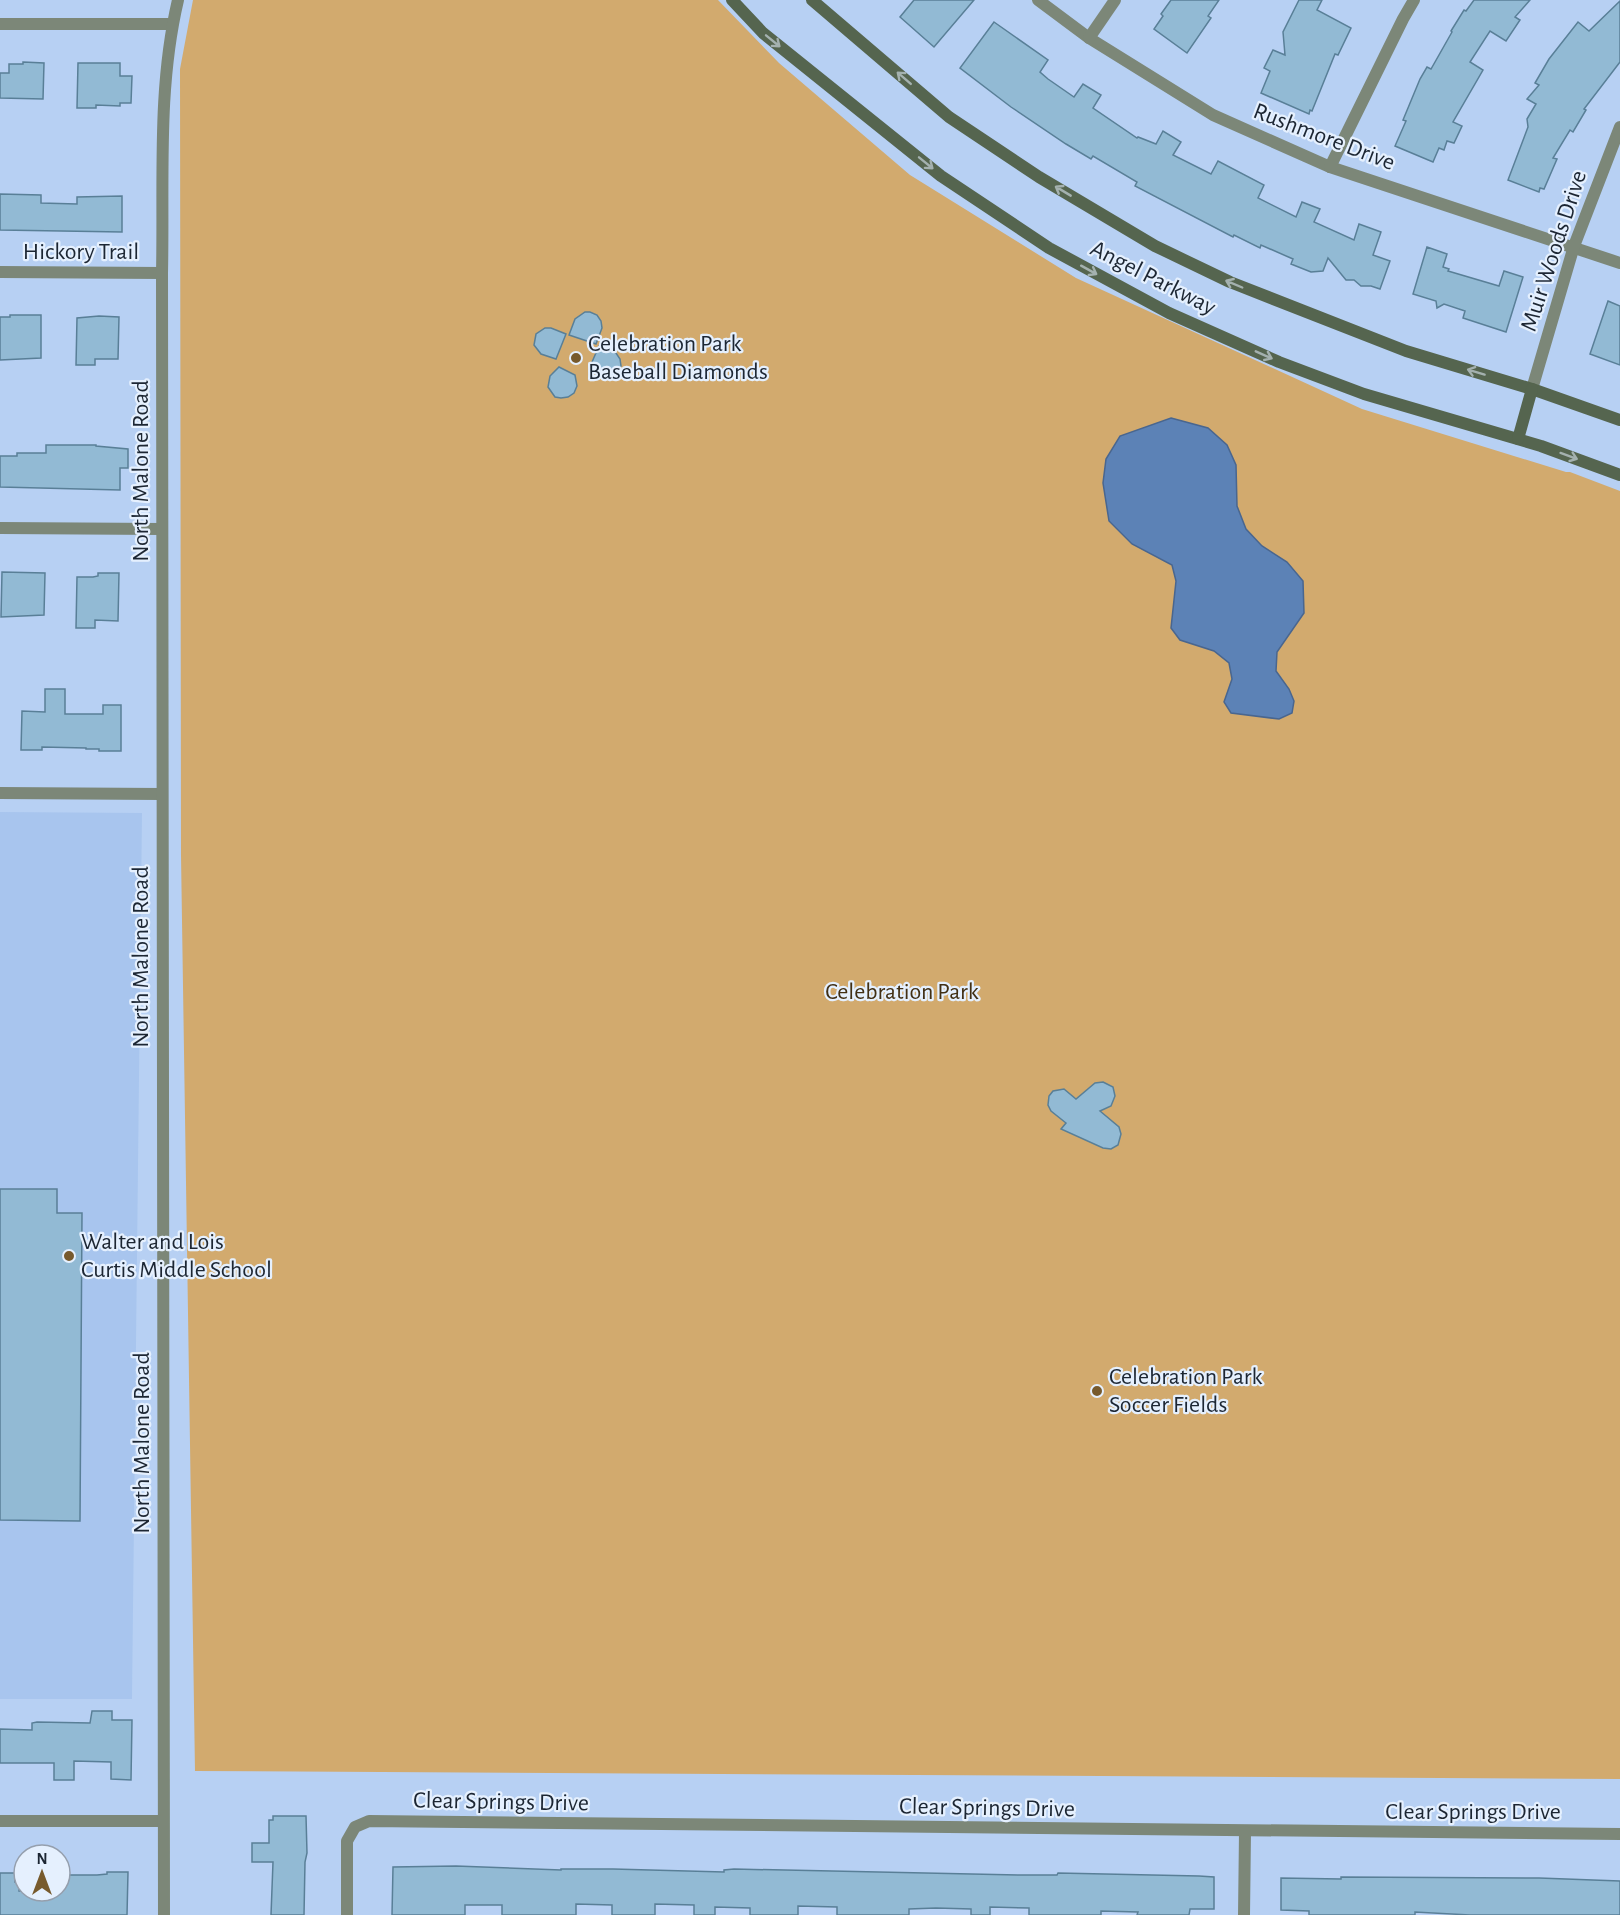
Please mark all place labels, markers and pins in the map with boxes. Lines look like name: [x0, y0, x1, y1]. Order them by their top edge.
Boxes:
place label: Celebration Park Baseball Diamonds: [588, 332, 768, 384]
marker: Celebration Park Baseball Diamonds: [569, 351, 583, 365]
place label: Walter and Lois Curtis Middle School: [81, 1230, 272, 1282]
marker: Walter and Lois Curtis Middle School: [62, 1249, 76, 1263]
place label: Celebration Park Soccer Fields: [1109, 1365, 1263, 1417]
marker: Celebration Park Soccer Fields: [1090, 1384, 1104, 1398]

